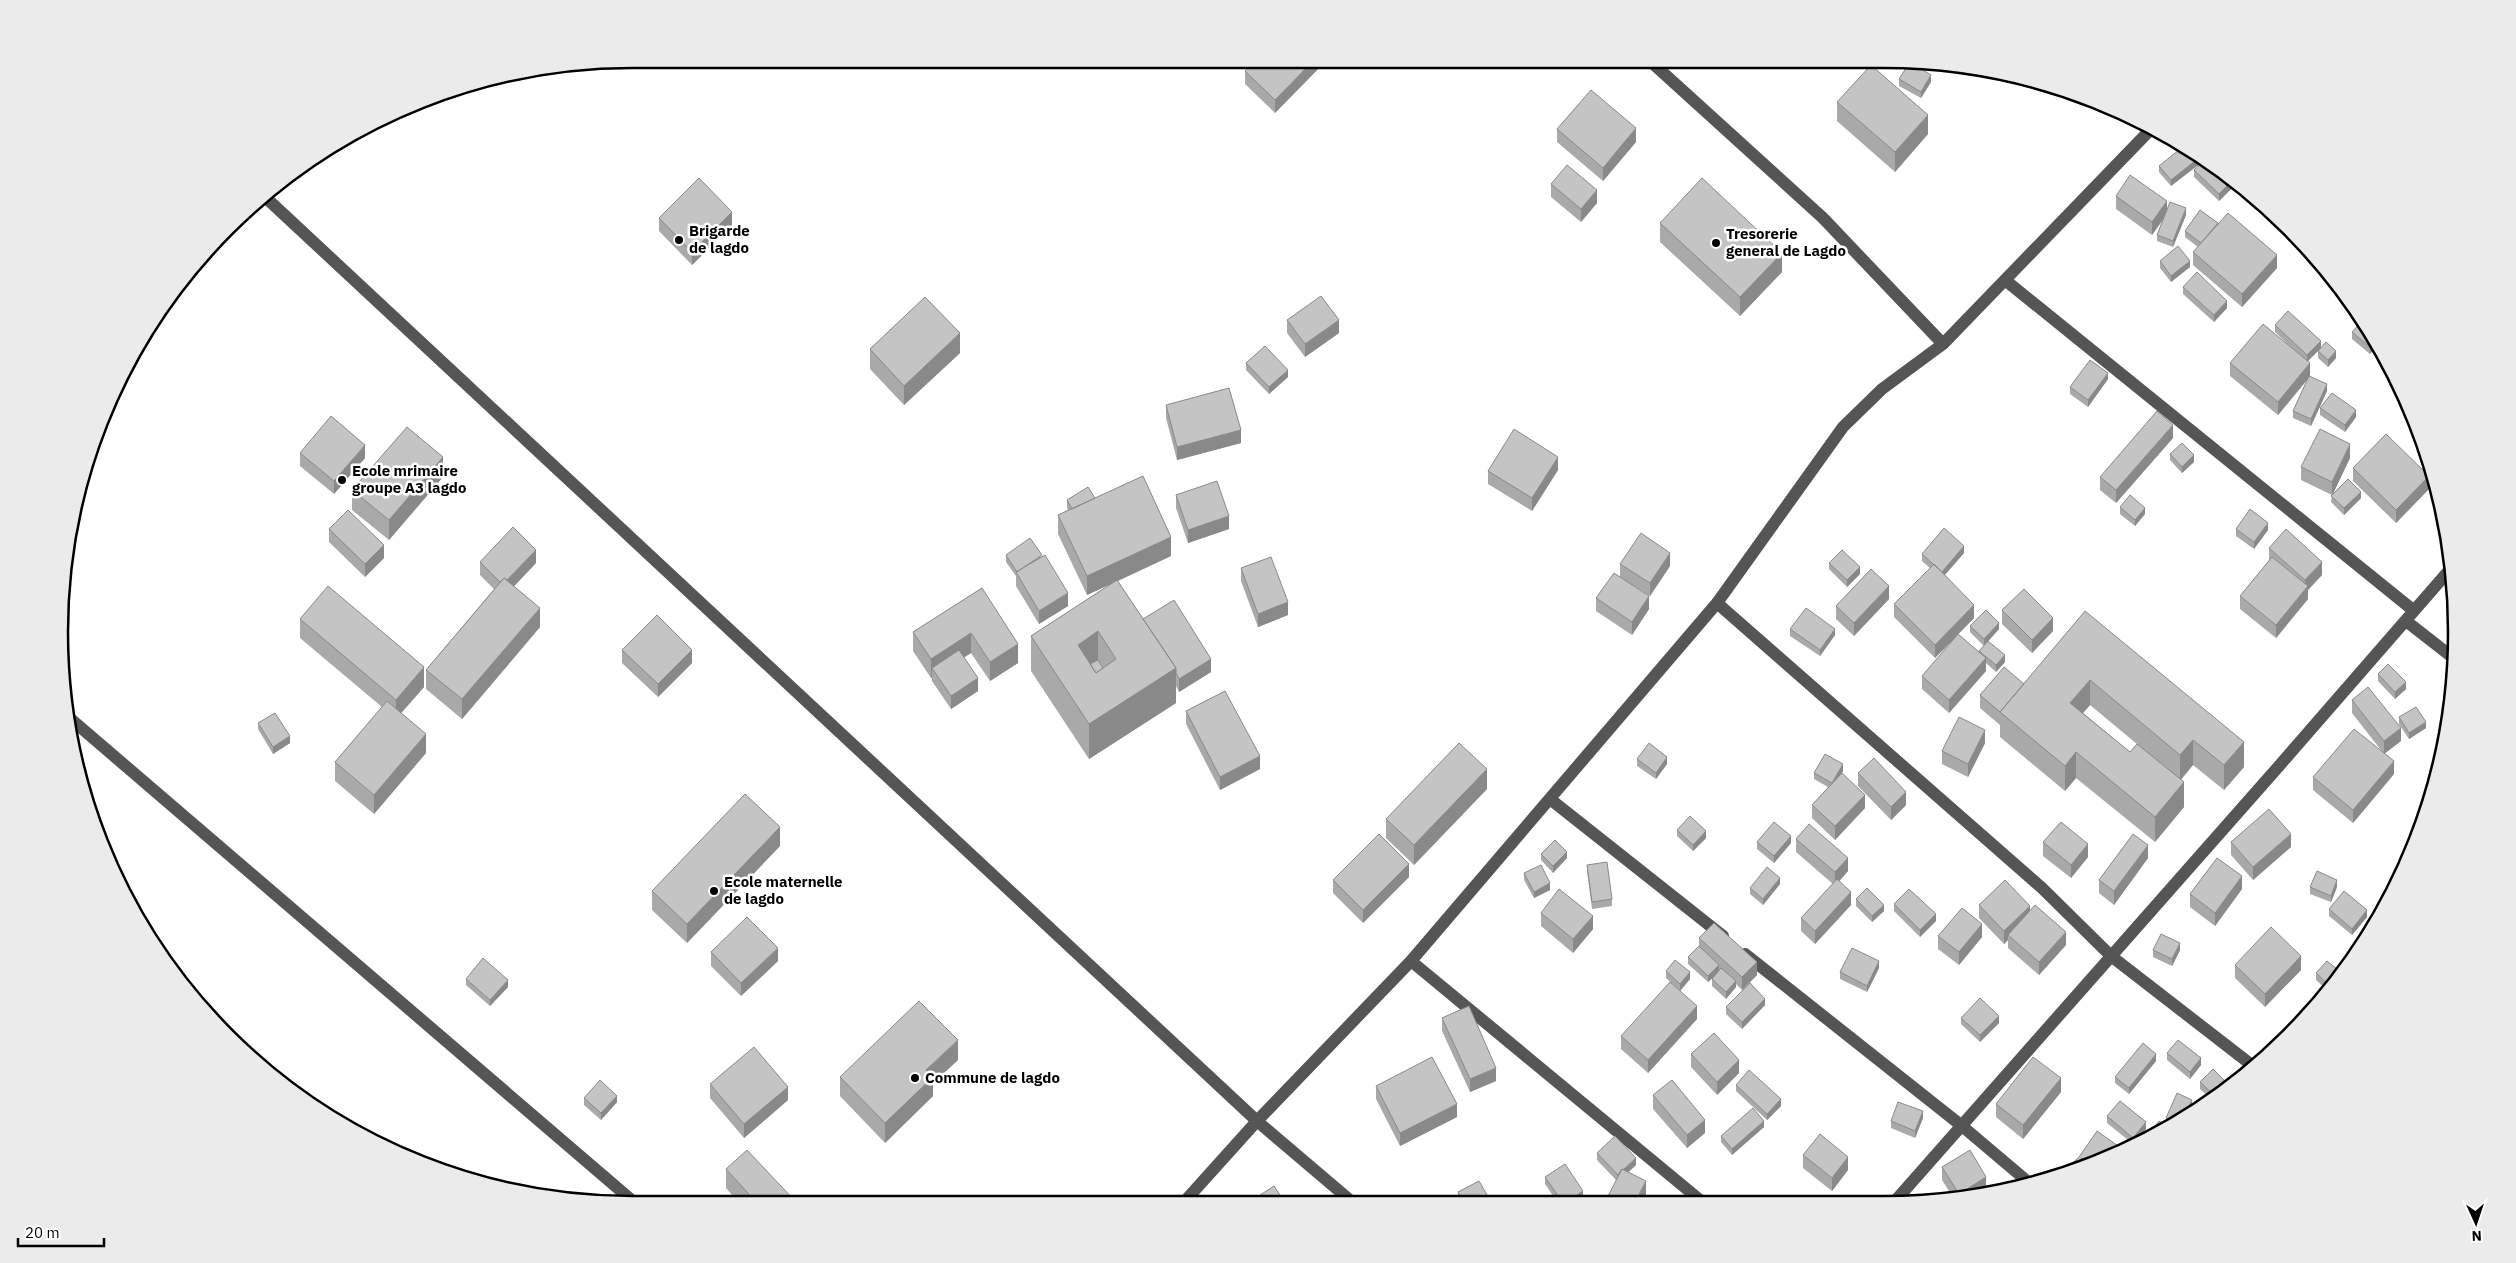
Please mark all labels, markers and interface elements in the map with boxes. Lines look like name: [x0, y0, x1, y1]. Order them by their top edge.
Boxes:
place label: Brigarde de lagdo: [689, 221, 750, 257]
place label: Tresorerie general de Lagdo: [1726, 224, 1846, 260]
marker: Brigarde de lagdo: [673, 234, 685, 246]
marker: Tresorerie general de Lagdo: [1710, 237, 1722, 249]
place label: Ecole mrimaire groupe A3 lagdo: [352, 461, 466, 497]
marker: Ecole mrimaire groupe A3 lagdo: [336, 474, 348, 486]
place label: Ecole maternelle de lagdo: [724, 872, 842, 908]
marker: Ecole maternelle de lagdo: [708, 885, 720, 897]
place label: Commune de lagdo: [925, 1068, 1060, 1087]
marker: Commune de lagdo: [909, 1072, 921, 1084]
north arrow: [2451, 1198, 2501, 1248]
scale bar: [18, 1216, 104, 1248]
text: 20 m: [25, 1223, 60, 1242]
text: N: [2471, 1227, 2482, 1245]

